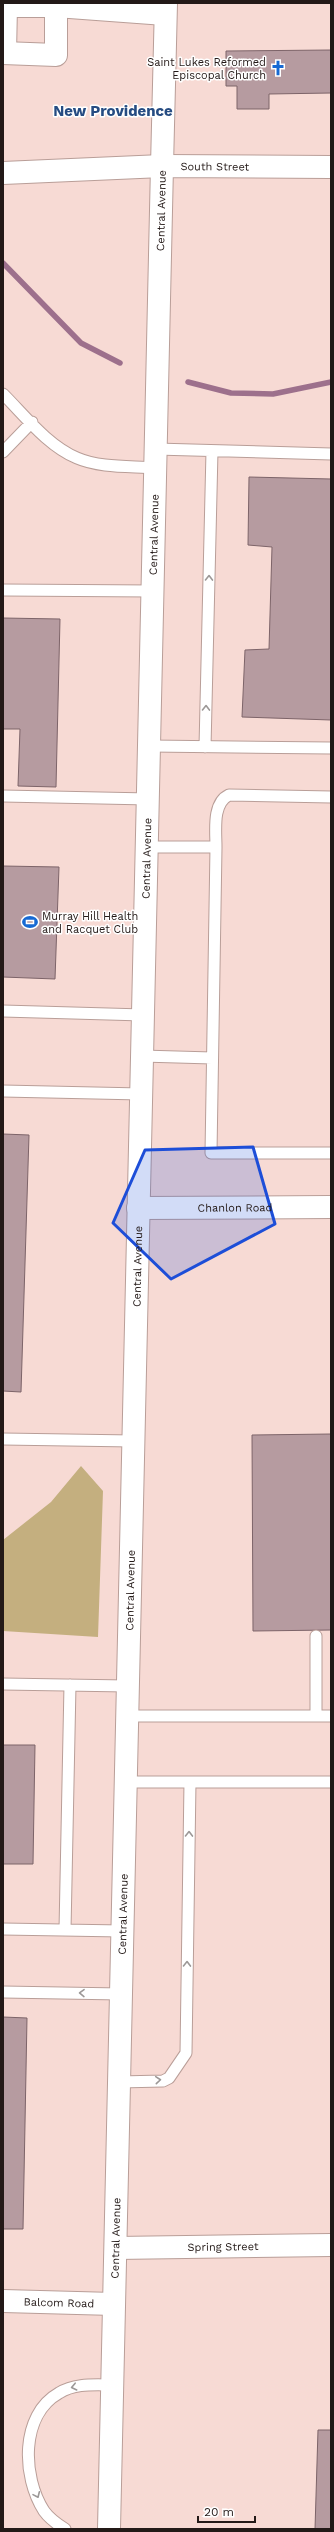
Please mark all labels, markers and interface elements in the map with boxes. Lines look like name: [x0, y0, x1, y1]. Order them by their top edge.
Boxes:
place label: Saint Lukes Reformed Episcopal Church: [147, 56, 266, 82]
church icon: Saint Lukes Reformed Episcopal Church: [269, 59, 287, 77]
district label: New Providence: [53, 102, 173, 120]
street label: South Street: [180, 160, 250, 173]
street label: Central Avenue: [154, 170, 168, 251]
street label: Central Avenue: [146, 494, 161, 575]
one-way arrow: [205, 575, 213, 581]
one-way arrow: [202, 705, 210, 711]
street label: Central Avenue: [139, 818, 154, 899]
place label: Murray Hill Health and Racquet Club: [42, 910, 138, 936]
sports icon: Murray Hill Health and Racquet Club: [21, 913, 39, 931]
street label: Chanlon Road: [198, 1201, 272, 1214]
street label: Central Avenue: [130, 1226, 145, 1307]
street label: Central Avenue: [123, 1550, 137, 1631]
one-way arrow: [185, 1831, 193, 1837]
street label: Central Avenue: [115, 1873, 130, 1955]
one-way arrow: [183, 1961, 192, 1967]
one-way arrow: [79, 1989, 85, 1998]
one-way arrow: [155, 2076, 161, 2085]
street label: Central Avenue: [108, 2197, 123, 2279]
street label: Spring Street: [187, 2240, 259, 2254]
street label: Balcom Road: [23, 2295, 95, 2310]
one-way arrow: [70, 2383, 77, 2391]
one-way arrow: [32, 2492, 40, 2499]
scale bar: [198, 2498, 255, 2524]
text: 20 m: [204, 2505, 234, 2519]

